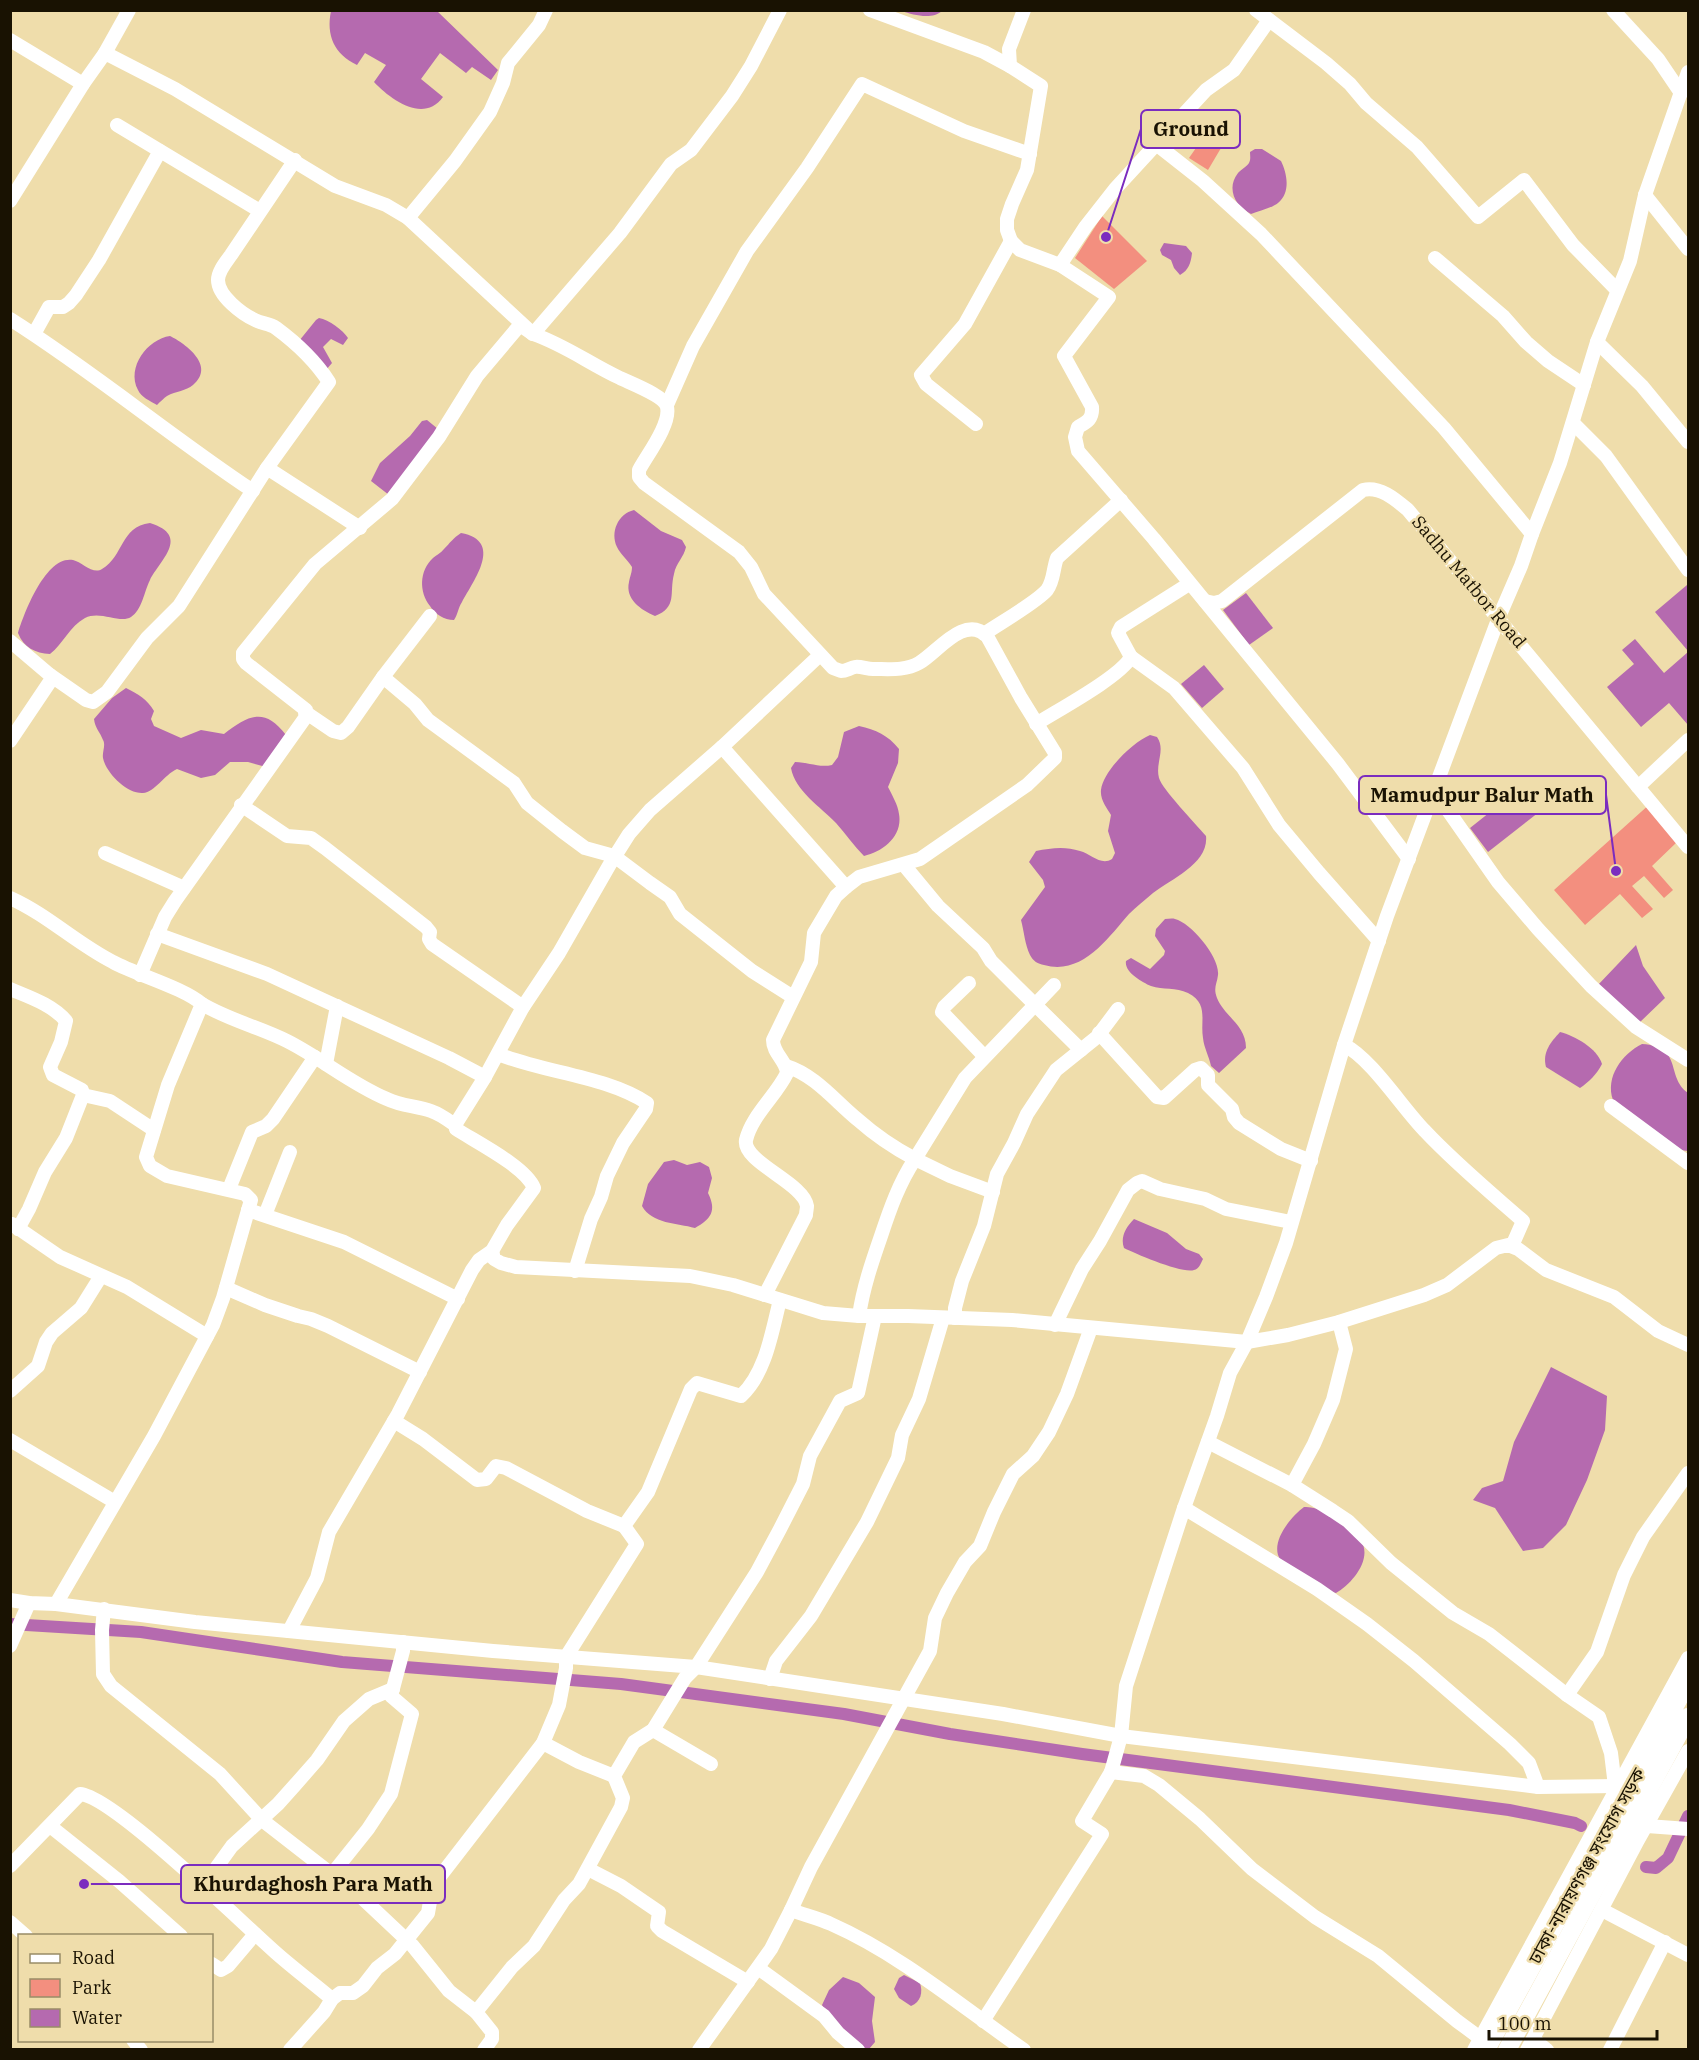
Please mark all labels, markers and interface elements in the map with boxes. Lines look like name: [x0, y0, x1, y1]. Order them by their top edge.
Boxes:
callout: Ground: [1141, 110, 1240, 148]
text: Ground: [1153, 115, 1229, 142]
street label: Sadhu Matbor Road: [1407, 511, 1532, 653]
callout: Mamudpur Balur Math: [1359, 776, 1606, 814]
text: Mamudpur Balur Math: [1370, 781, 1594, 808]
street label: ঢাকা-নারায়ণগঞ্জ সংযোগ সড়ক: [1523, 1763, 1650, 1968]
callout: Khurdaghosh Para Math: [181, 1865, 445, 1903]
text: Khurdaghosh Para Math: [193, 1870, 433, 1897]
legend: [18, 1934, 213, 2042]
text: Road: [72, 1946, 115, 1969]
text: Park: [72, 1976, 112, 1999]
scale bar: [1489, 2003, 1657, 2041]
text: Water: [72, 2006, 122, 2029]
text: 100 m: [1498, 2012, 1552, 2035]

